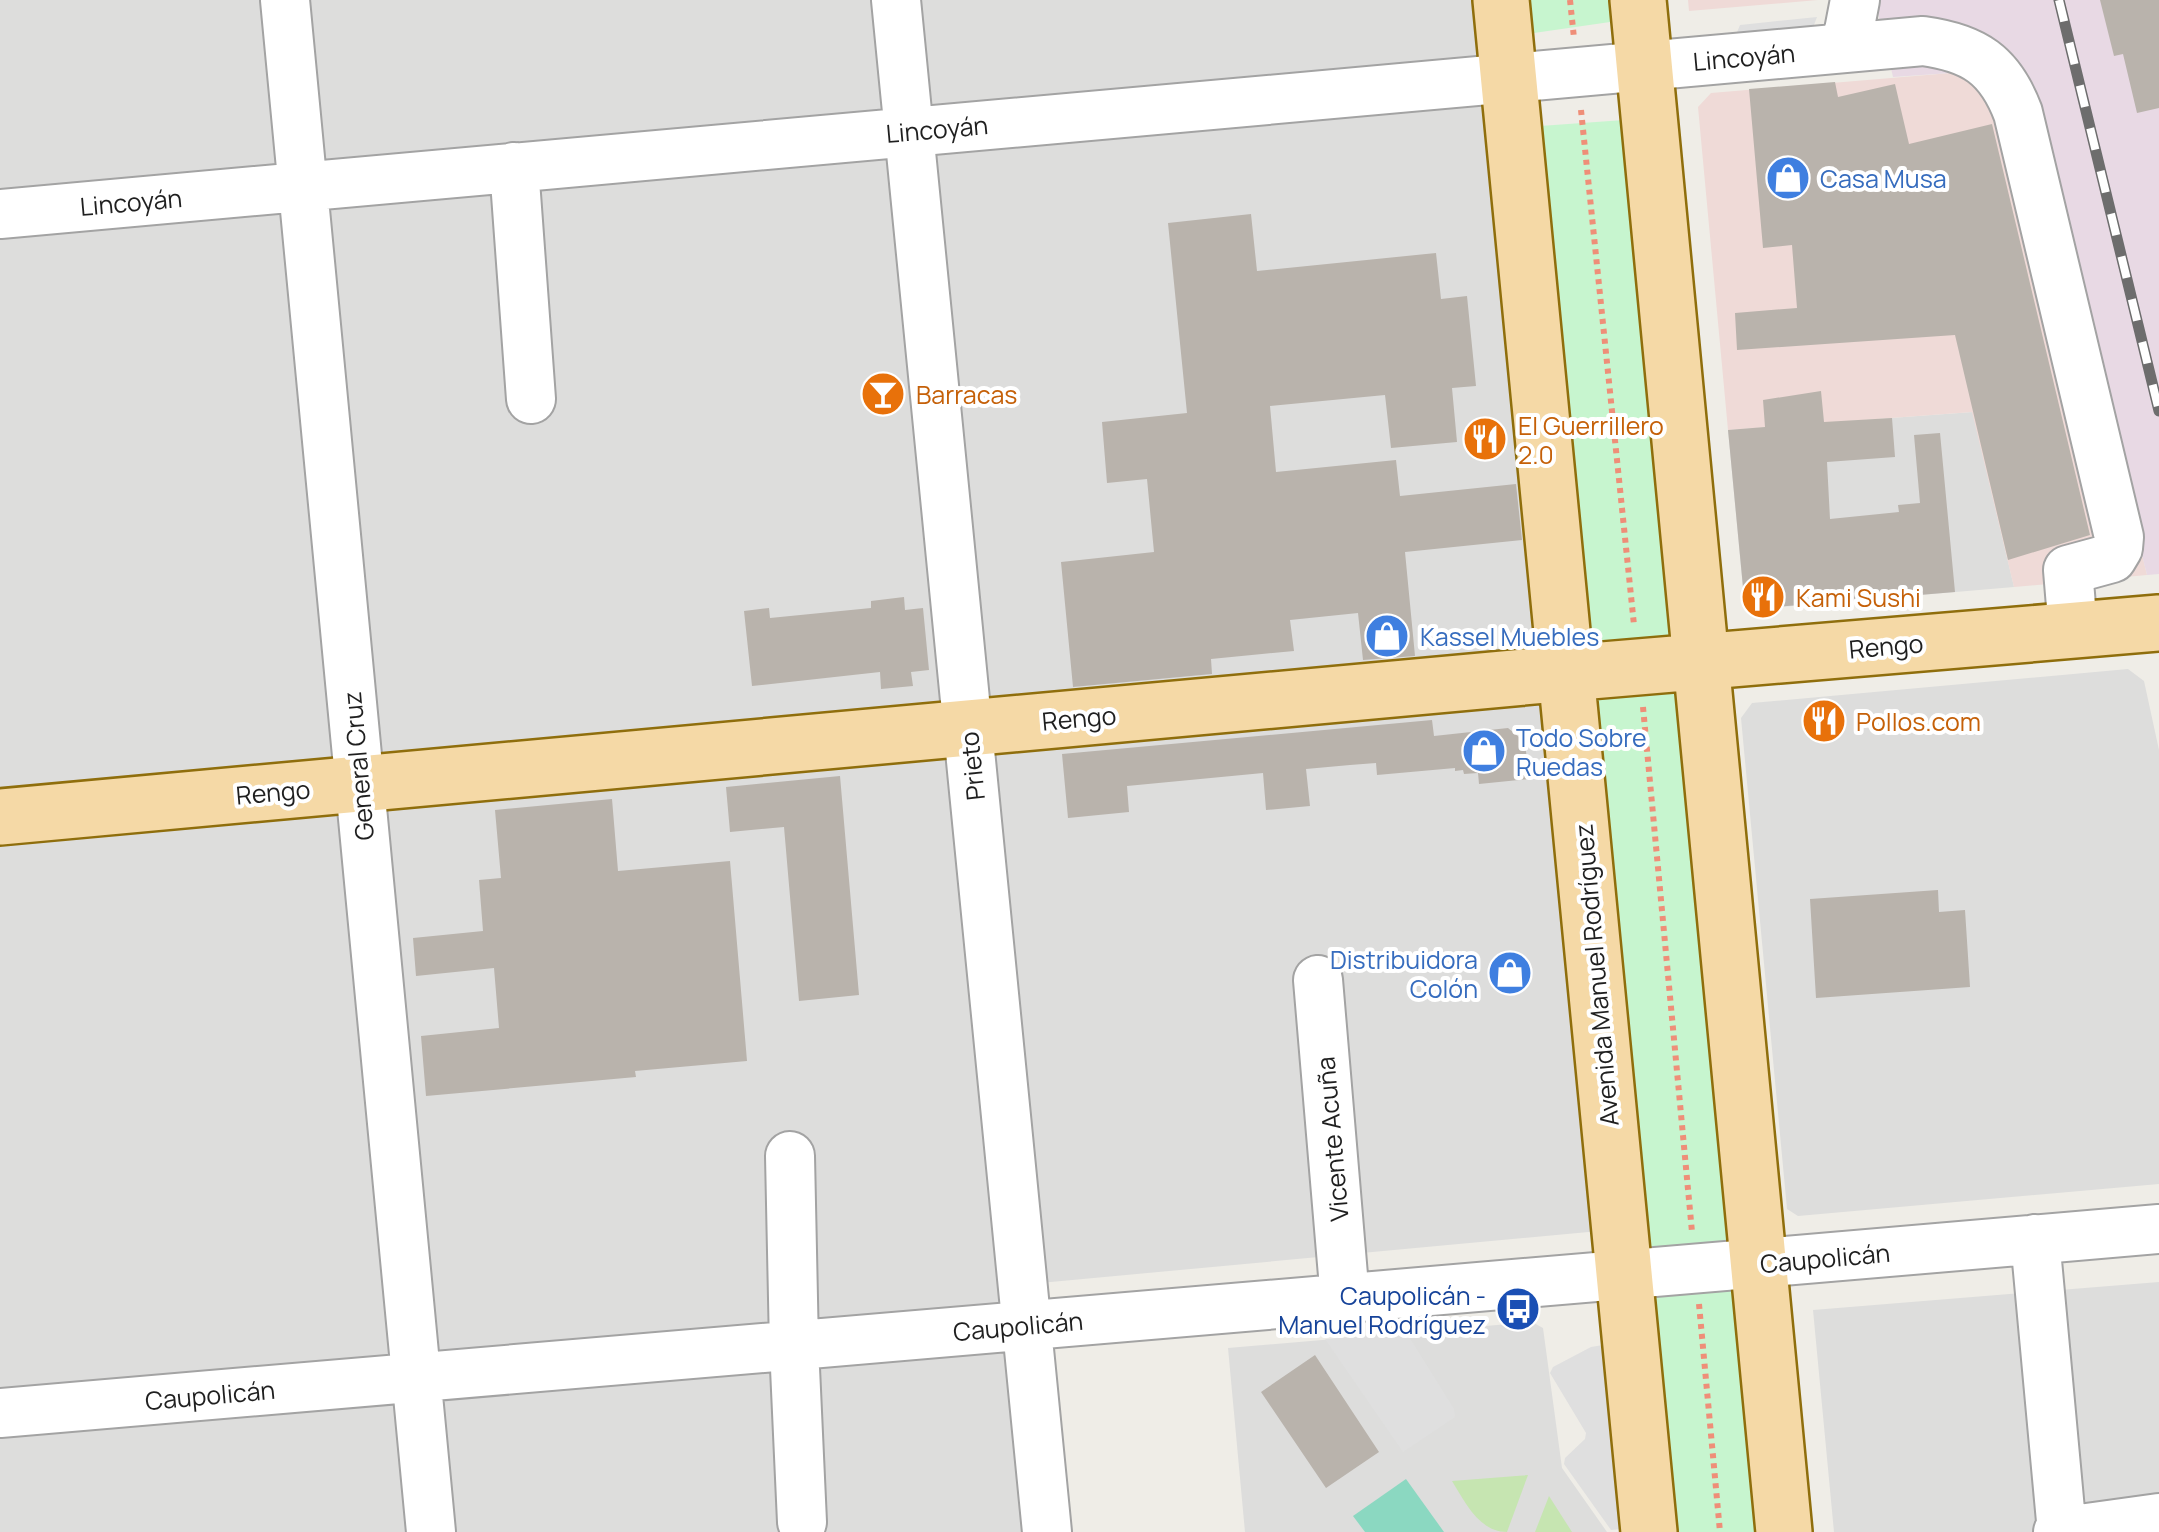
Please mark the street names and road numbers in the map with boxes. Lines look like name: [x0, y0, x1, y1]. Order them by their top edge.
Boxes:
street label: Lincoyán: [1691, 35, 1797, 79]
street label: Lincoyán: [884, 107, 990, 151]
street label: Lincoyán: [78, 180, 184, 224]
street label: Rengo: [1847, 625, 1925, 667]
street label: General Cruz: [334, 690, 382, 842]
street label: Rengo: [1040, 697, 1118, 739]
street label: Prieto: [951, 730, 993, 802]
street label: Rengo: [234, 771, 312, 813]
street label: Avenida Manuel Rodríguez: [1565, 822, 1627, 1128]
street label: Vicente Acuña: [1307, 1055, 1357, 1223]
street label: Caupolicán: [1759, 1235, 1891, 1281]
street label: Caupolicán: [952, 1303, 1084, 1349]
street label: Caupolicán: [144, 1372, 276, 1418]

